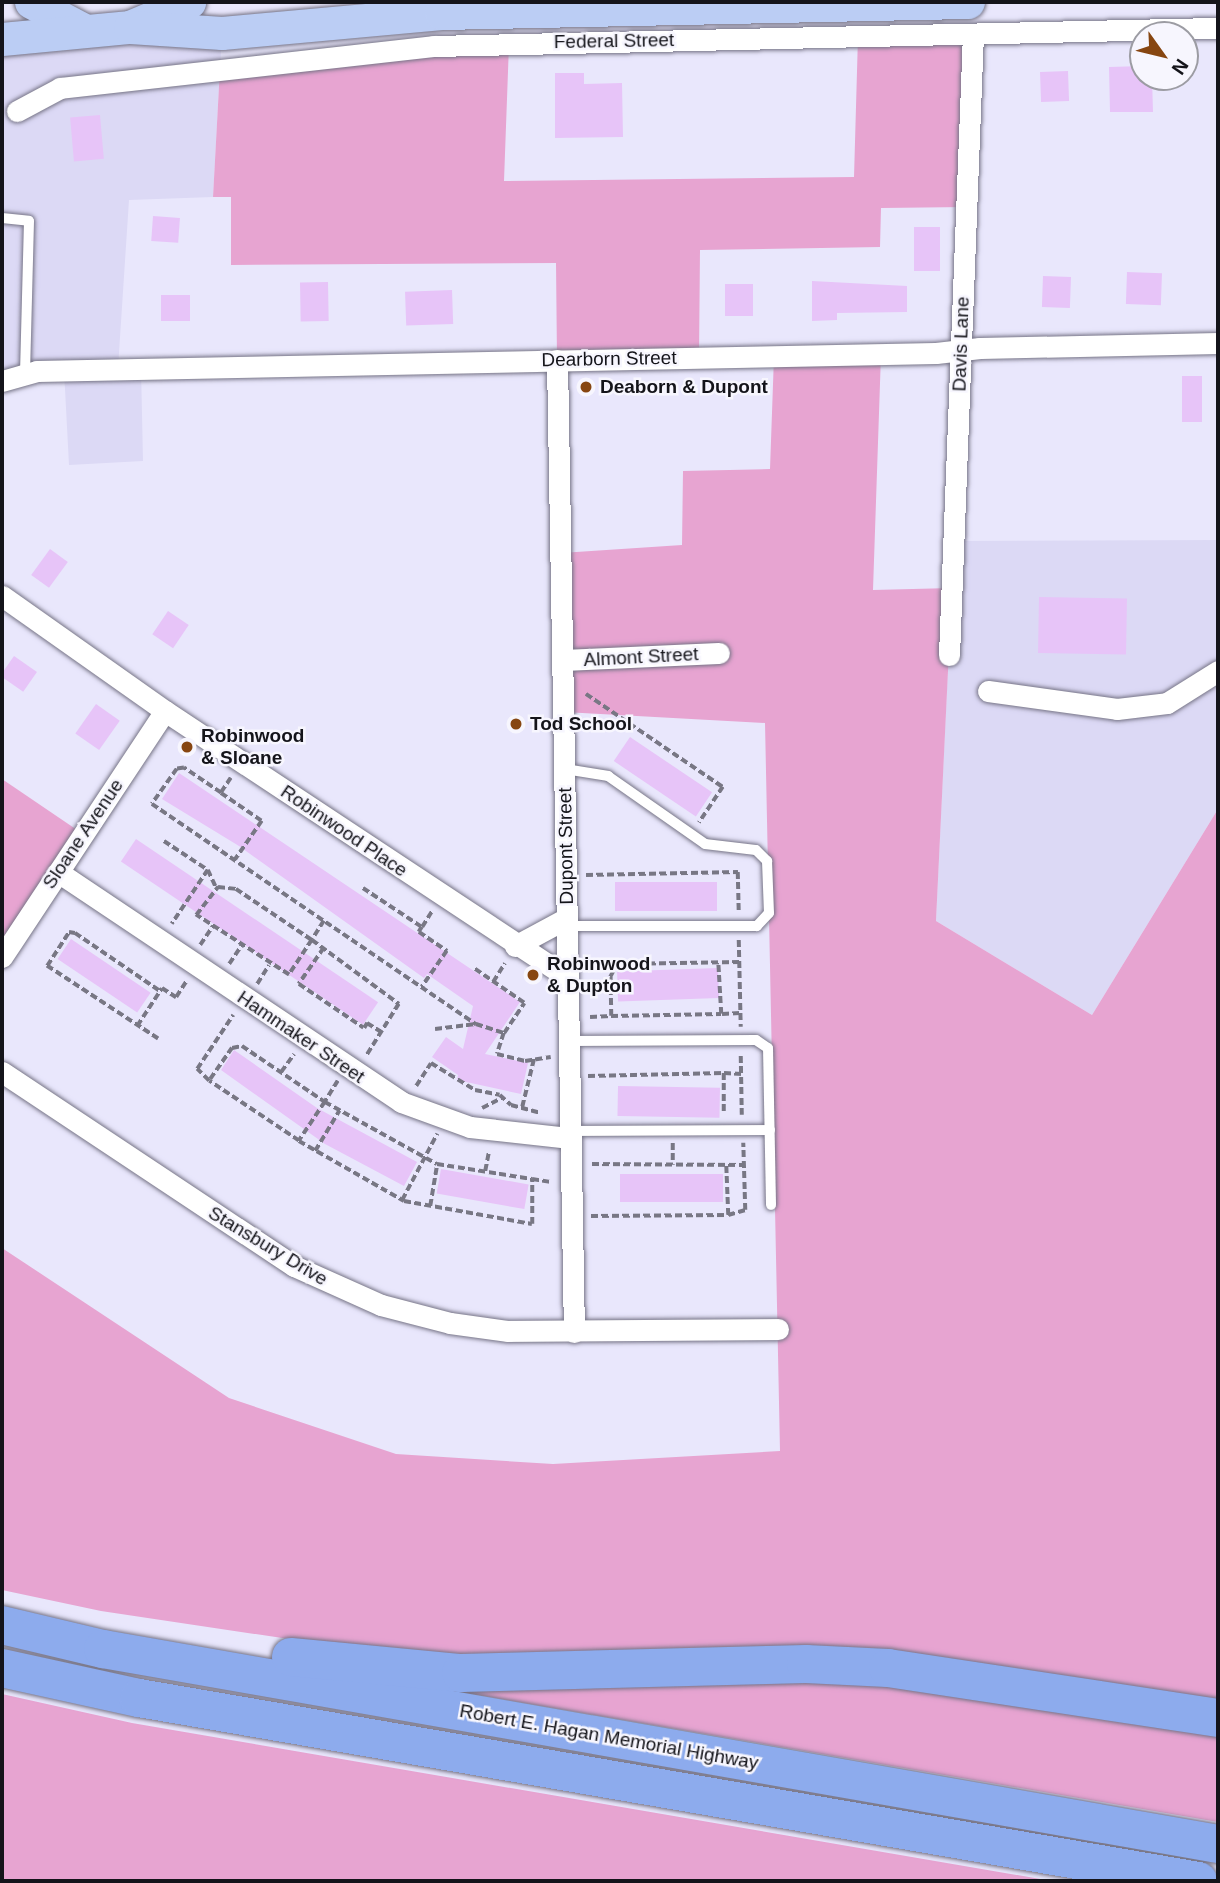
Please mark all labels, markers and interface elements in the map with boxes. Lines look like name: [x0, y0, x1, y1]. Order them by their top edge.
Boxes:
north arrow: [1129, 21, 1199, 91]
street label: Federal Street: [554, 29, 674, 53]
text: N: [1168, 55, 1193, 78]
street label: Davis Lane: [948, 296, 974, 392]
street label: Dearborn Street: [541, 346, 677, 372]
place label: Deaborn & Dupont: [600, 376, 768, 398]
marker: Deaborn & Dupont: [578, 379, 594, 395]
street label: Almont Street: [583, 643, 699, 671]
place label: Tod School: [530, 713, 632, 735]
marker: Tod School: [508, 716, 524, 732]
place label: Robinwood & Sloane: [201, 725, 304, 769]
marker: Robinwood & Sloane: [179, 739, 195, 755]
street label: Sloane Avenue: [38, 774, 128, 894]
street label: Robinwood Place: [276, 780, 412, 882]
street label: Dupont Street: [554, 787, 578, 905]
place label: Robinwood & Dupton: [547, 953, 650, 997]
marker: Robinwood & Dupton: [525, 967, 541, 983]
street label: Hammaker Street: [233, 986, 369, 1088]
street label: Stansbury Drive: [204, 1201, 332, 1291]
street label: Robert E. Hagan Memorial Highway: [458, 1699, 760, 1775]

